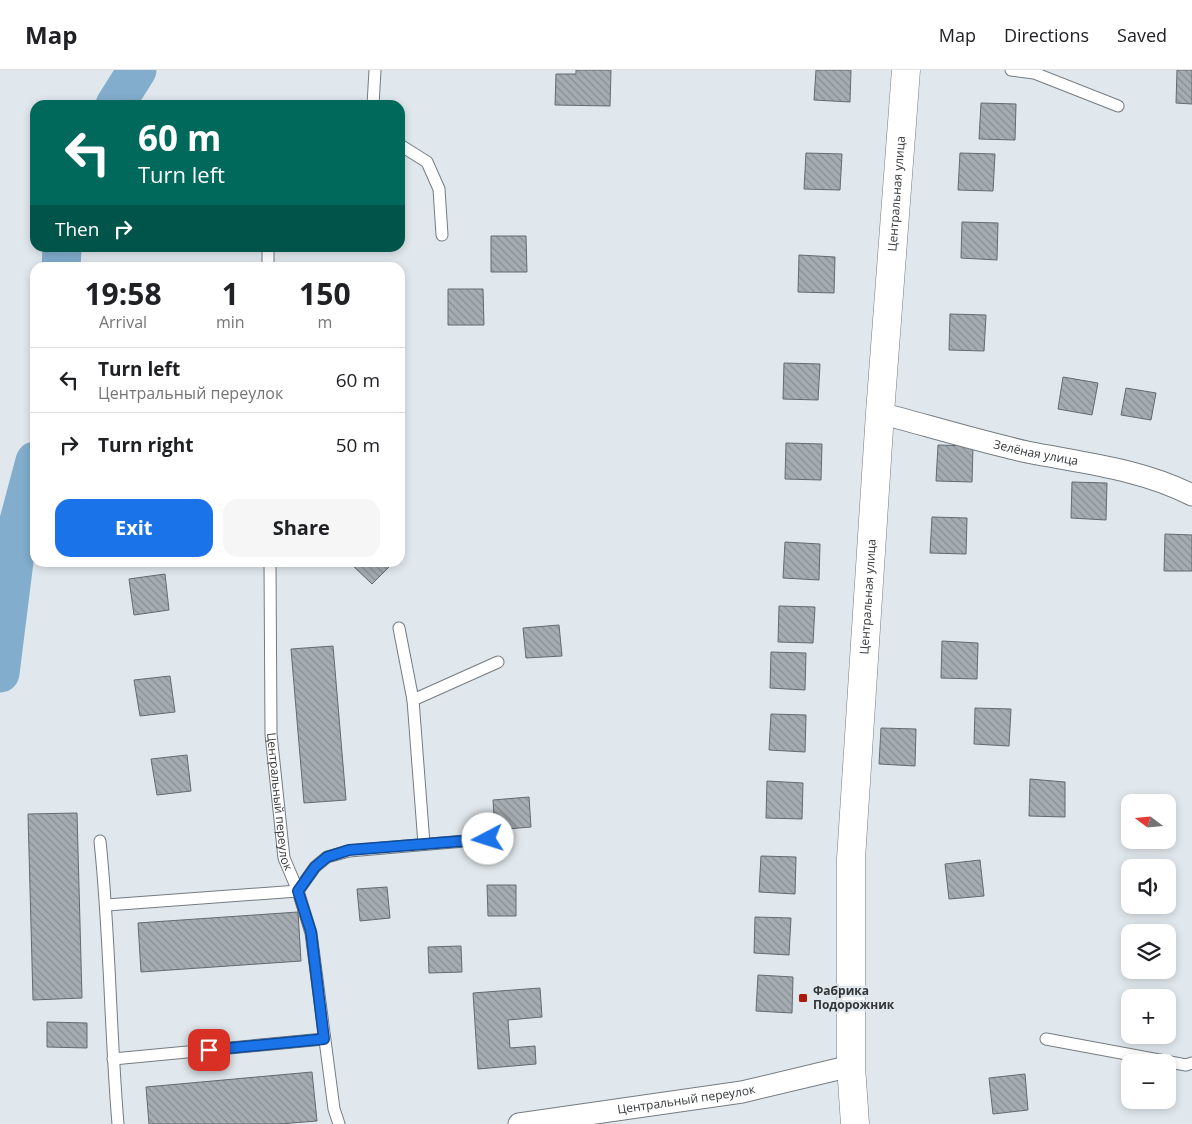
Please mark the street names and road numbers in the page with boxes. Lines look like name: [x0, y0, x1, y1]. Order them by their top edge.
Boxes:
street label: Центральная улица: [883, 135, 909, 252]
street label: Зелёная улица: [992, 435, 1080, 469]
street label: Центральная улица: [855, 538, 880, 655]
street label: Центральный переулок: [263, 732, 298, 874]
street label: Центральный переулок: [616, 1080, 757, 1118]

